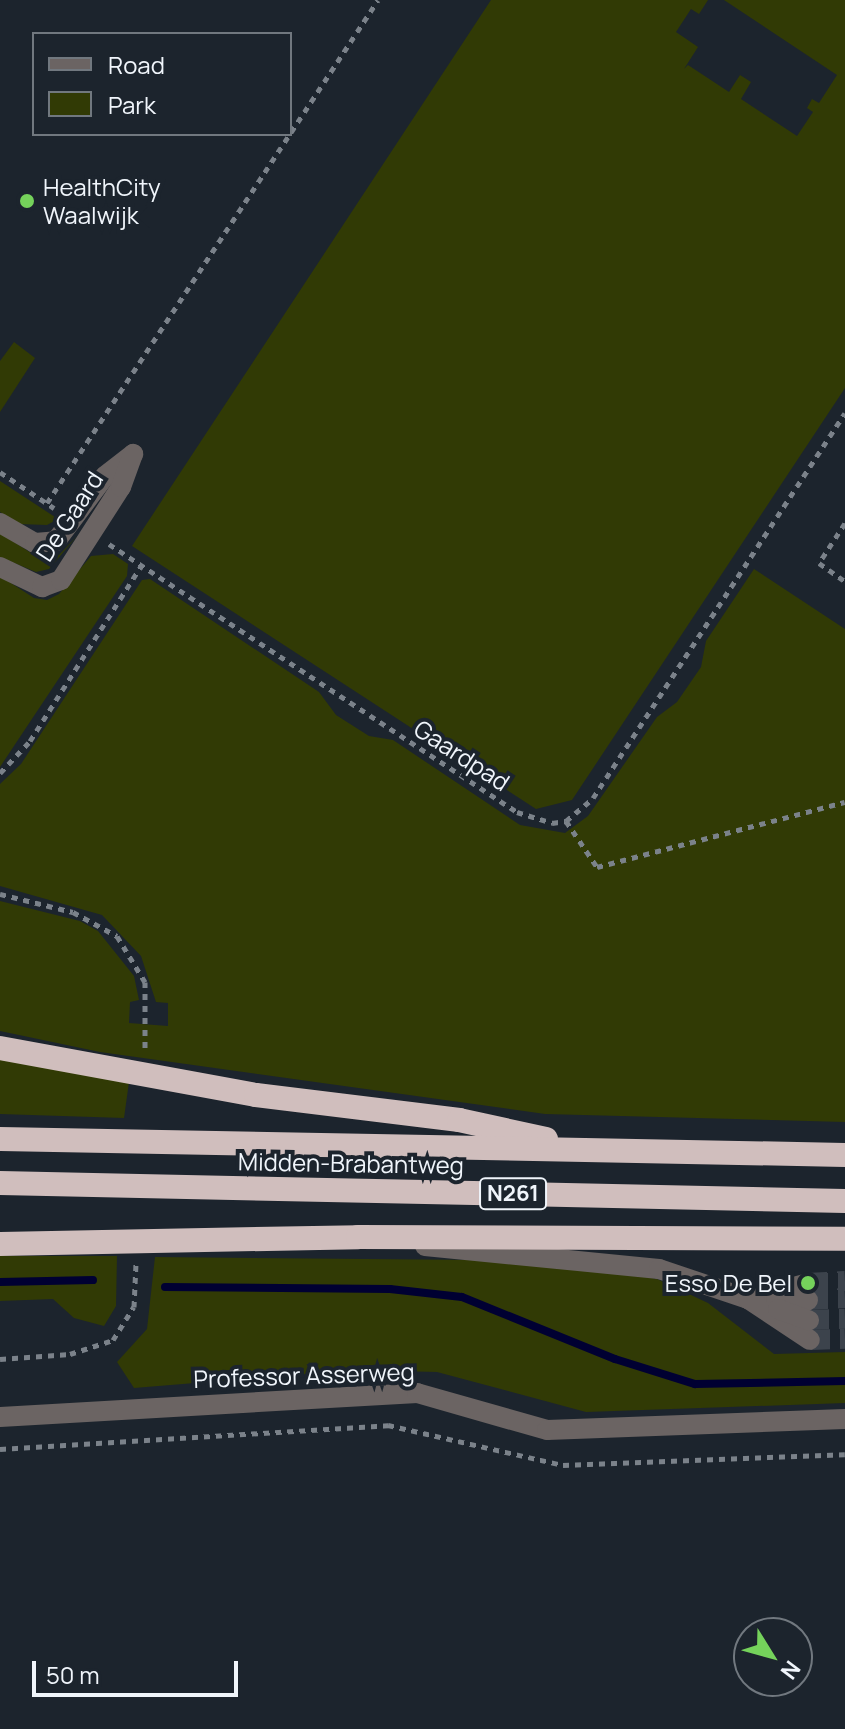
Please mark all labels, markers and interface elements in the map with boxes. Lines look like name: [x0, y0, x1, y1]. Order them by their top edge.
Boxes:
legend: [32, 32, 292, 136]
text: Road: [108, 48, 165, 81]
text: Park: [108, 88, 156, 121]
place label: HealthCity Waalwijk: [43, 173, 161, 229]
marker: HealthCity Waalwijk: [18, 192, 36, 210]
street label: De Gaard: [29, 466, 109, 566]
street label: Gaardpad: [409, 714, 515, 796]
street label: Midden-Brabantweg: [238, 1147, 464, 1179]
road number: N261: [479, 1176, 547, 1212]
place label: Esso De Bel: [665, 1269, 792, 1297]
marker: Esso De Bel: [799, 1274, 817, 1292]
street label: Professor Asserweg: [193, 1357, 415, 1393]
north arrow: [733, 1617, 813, 1697]
scale bar: [36, 1645, 242, 1695]
text: N: [774, 1655, 807, 1686]
text: 50 m: [46, 1658, 100, 1691]

